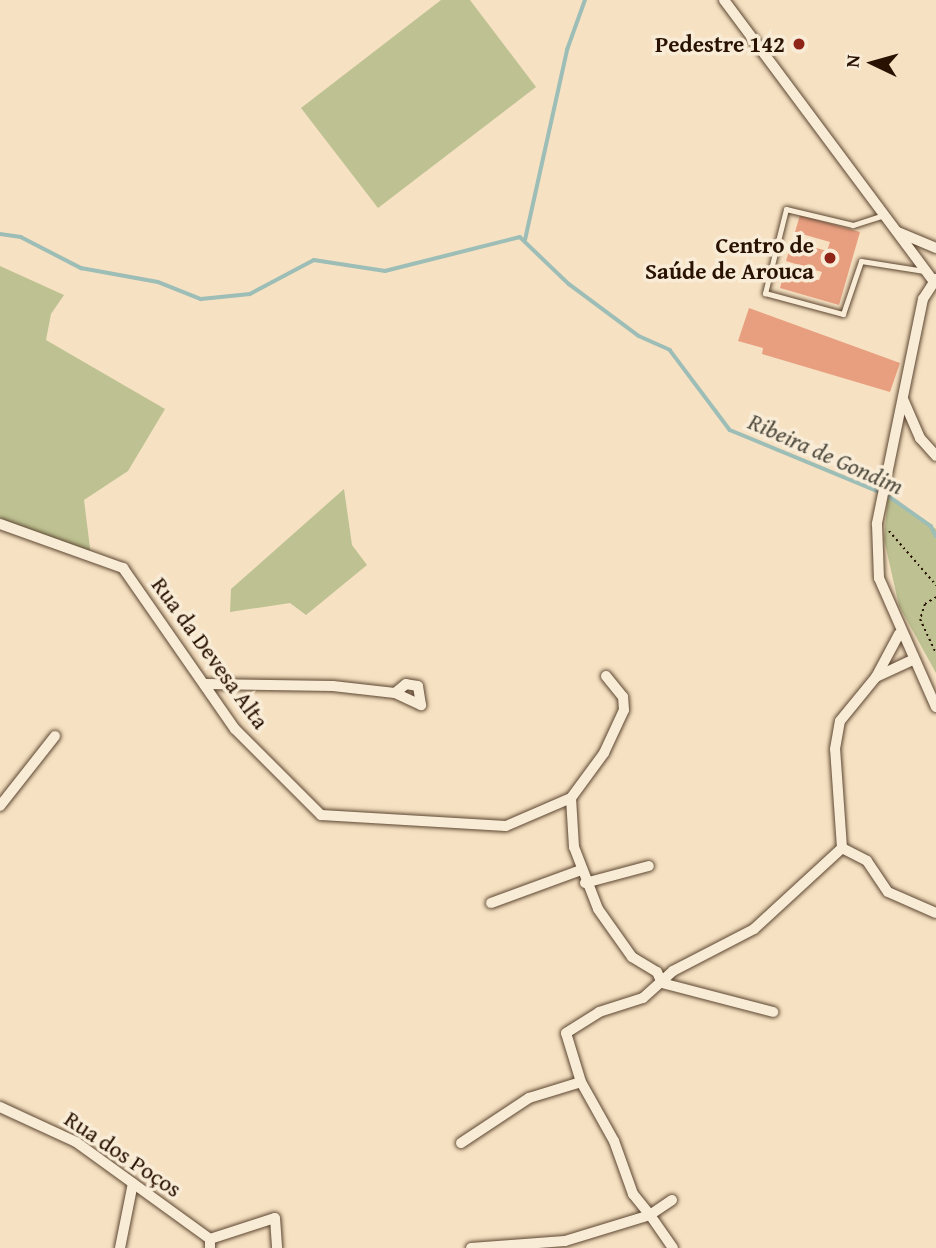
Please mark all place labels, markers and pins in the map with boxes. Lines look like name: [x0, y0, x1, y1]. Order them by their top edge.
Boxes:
place label: Pedestre 142: [655, 30, 785, 58]
marker: Pedestre 142: [791, 36, 807, 52]
place label: Centro de Saúde de Arouca: [645, 231, 814, 285]
marker: Centro de Saúde de Arouca: [820, 248, 840, 268]

